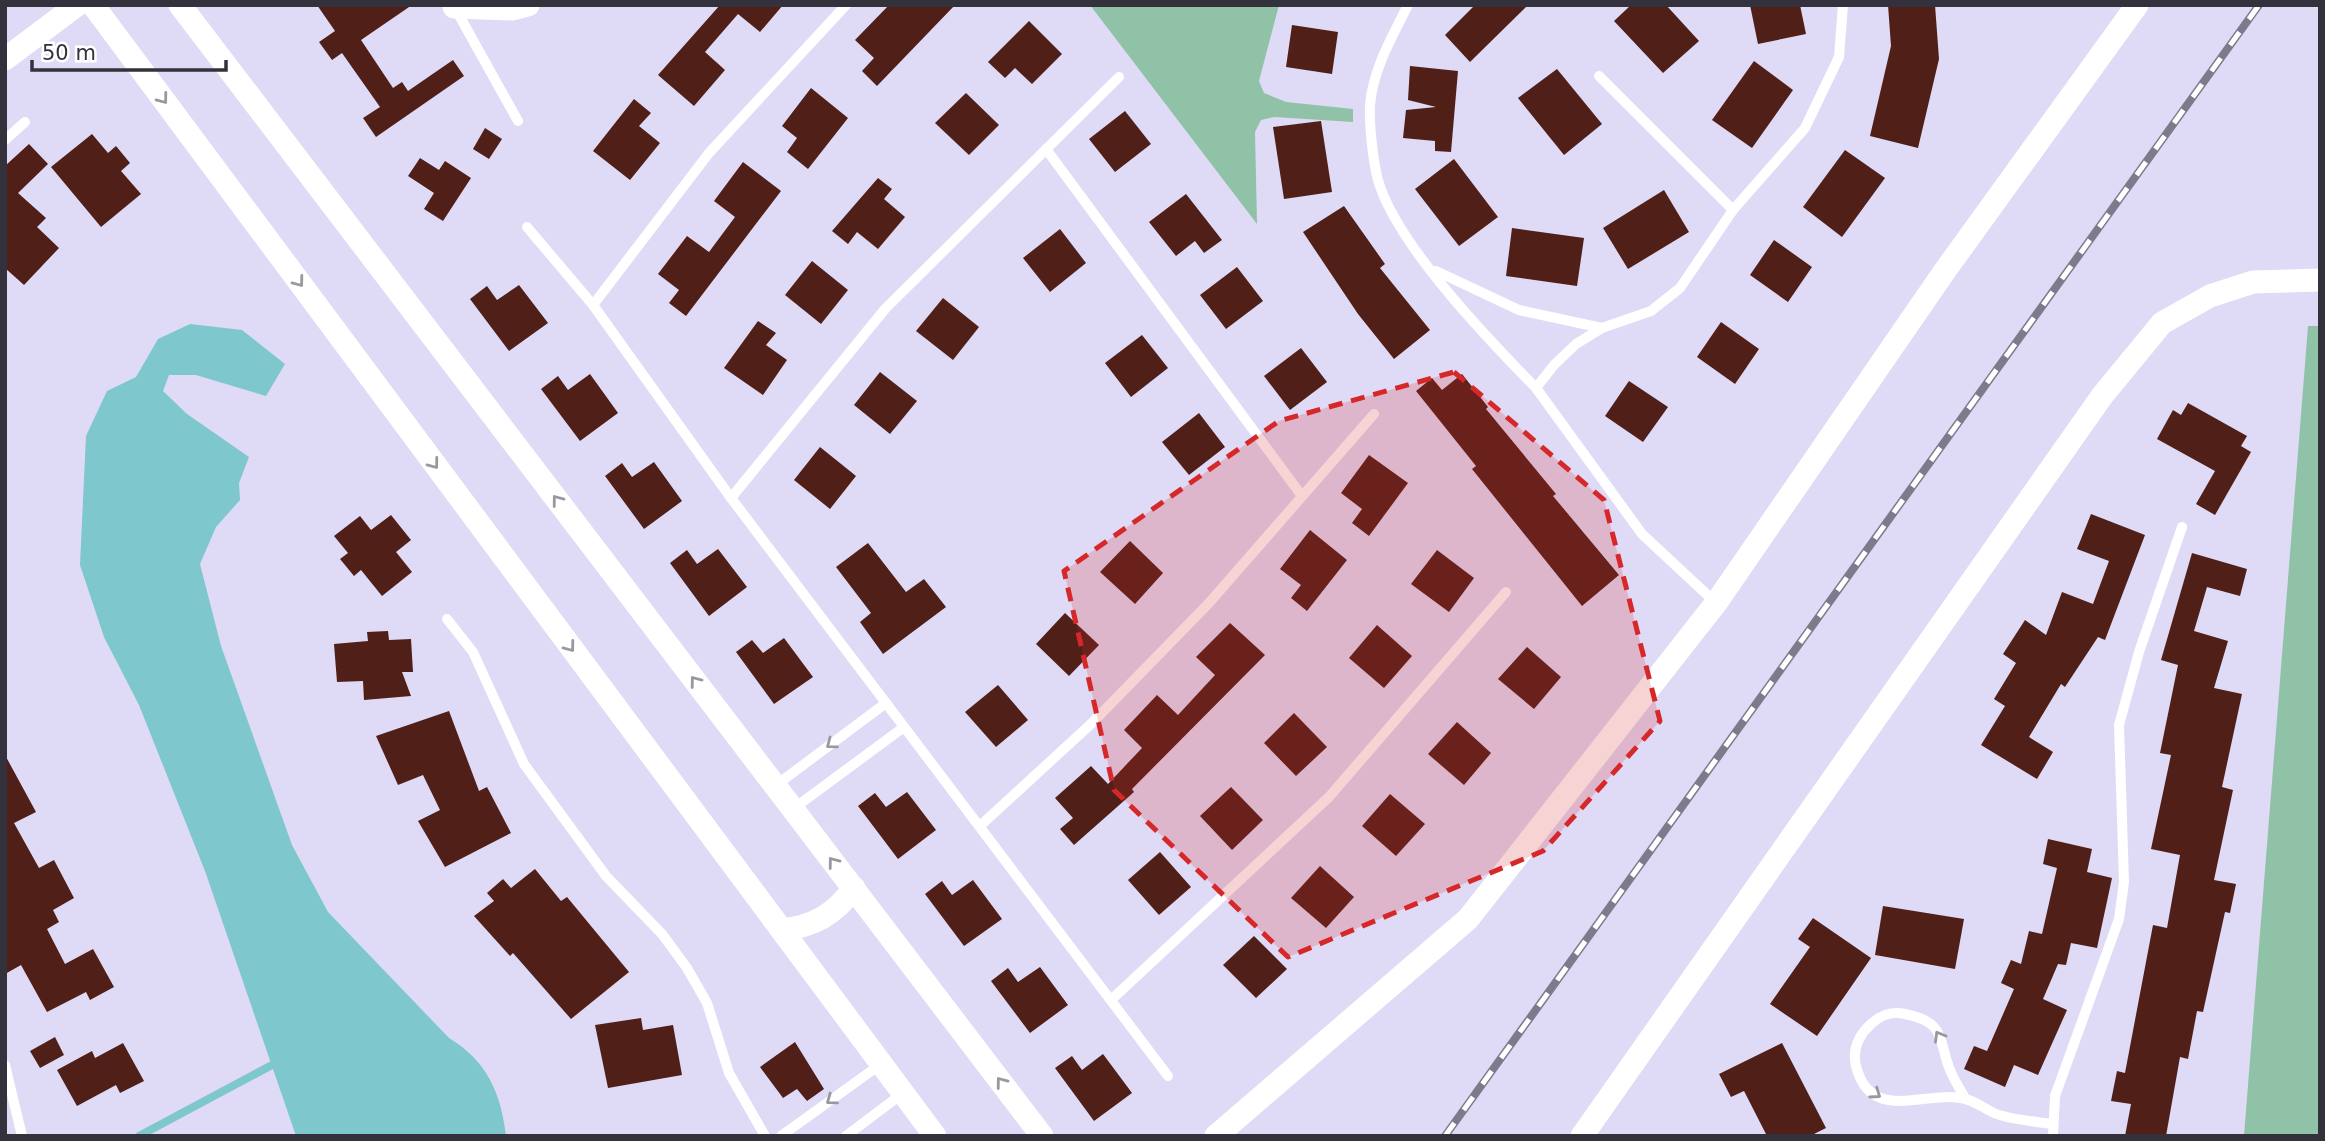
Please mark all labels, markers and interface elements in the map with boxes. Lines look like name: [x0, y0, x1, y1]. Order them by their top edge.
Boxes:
scale bar: [32, 28, 226, 72]
text: 50 m: [42, 41, 96, 65]
one-way arrow: [155, 91, 167, 104]
one-way arrow: [290, 274, 303, 287]
one-way arrow: [426, 456, 439, 469]
one-way arrow: [553, 495, 565, 508]
one-way arrow: [562, 639, 575, 652]
one-way arrow: [690, 676, 703, 689]
one-way arrow: [826, 735, 839, 748]
one-way arrow: [829, 857, 842, 869]
one-way arrow: [1934, 1031, 1947, 1044]
one-way arrow: [996, 1077, 1009, 1089]
one-way arrow: [1868, 1086, 1881, 1098]
one-way arrow: [826, 1092, 839, 1105]

